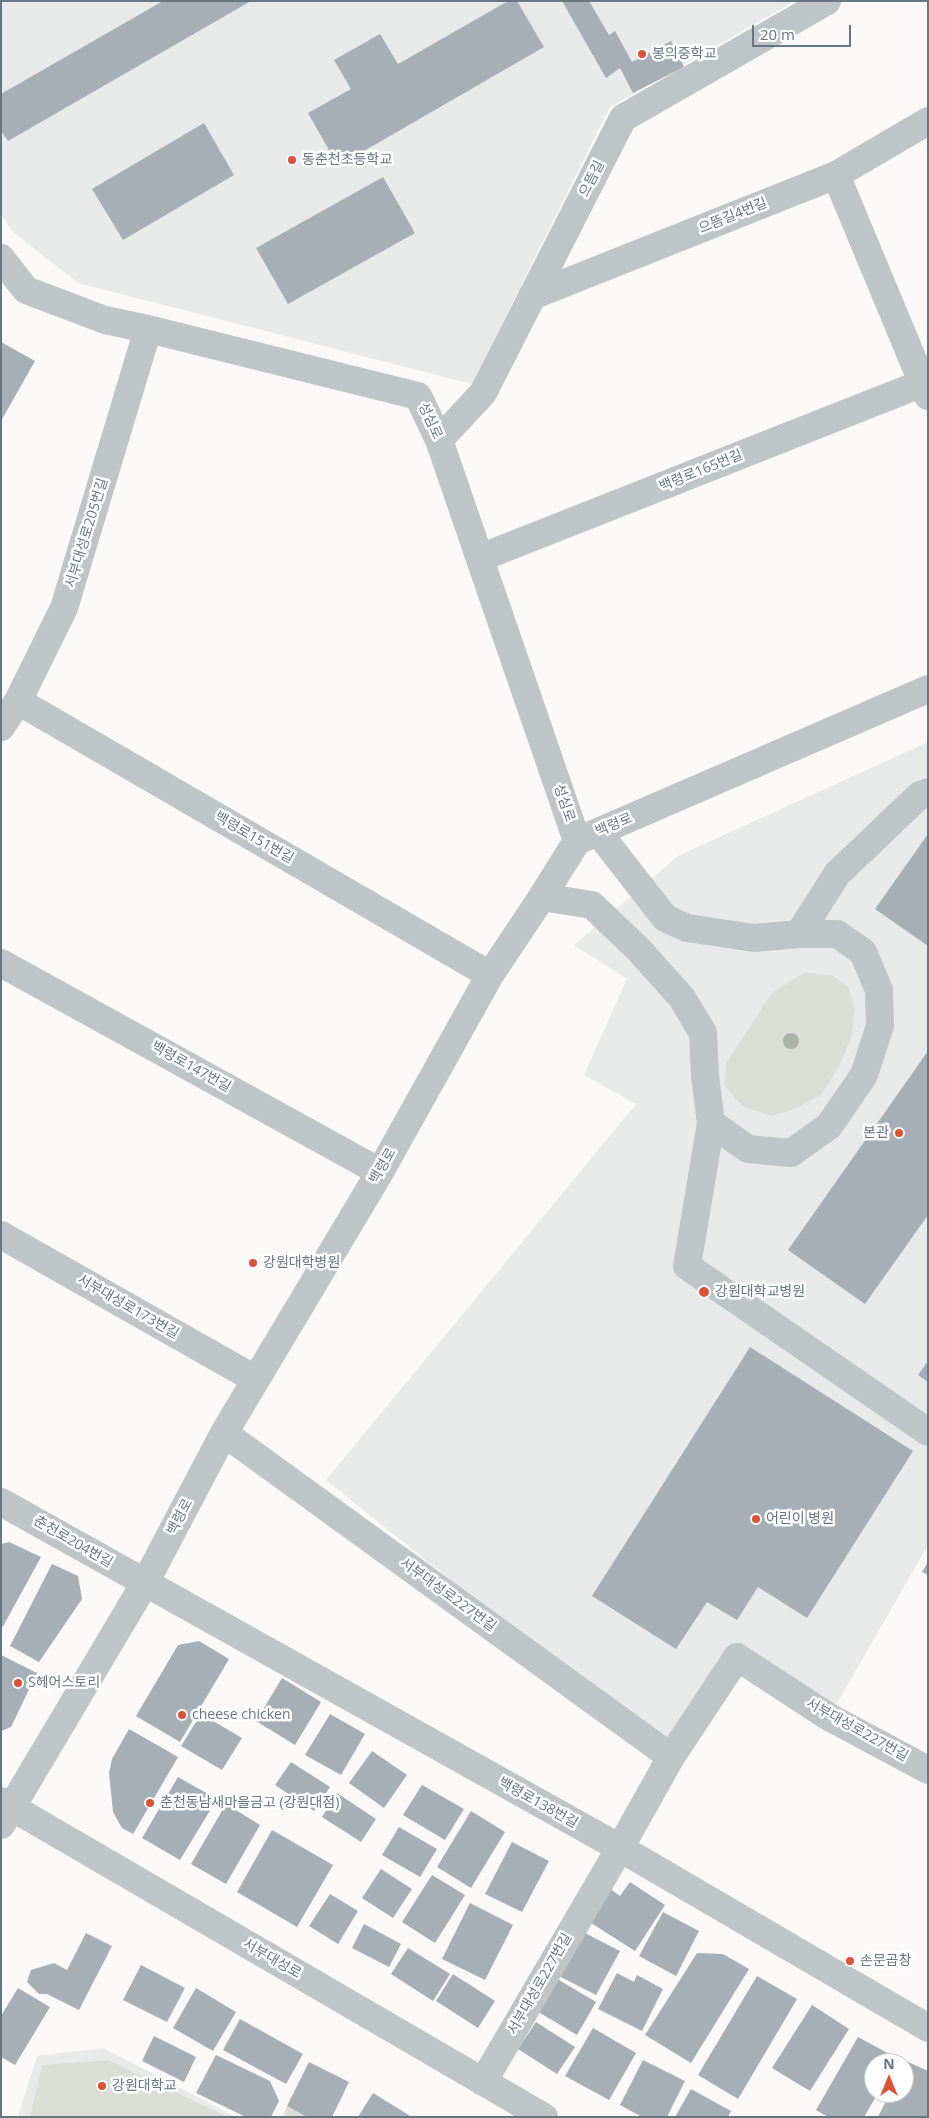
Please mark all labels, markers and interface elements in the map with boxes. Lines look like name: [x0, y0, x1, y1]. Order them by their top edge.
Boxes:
scale bar: [754, 15, 853, 47]
text: 20 m: [760, 24, 795, 44]
place label: 봉의중학교: [652, 46, 716, 62]
marker: 봉의중학교: [636, 48, 648, 60]
place label: 동춘천초등학교: [302, 152, 392, 168]
marker: 동춘천초등학교: [286, 154, 298, 166]
street label: 으뜸길: [576, 158, 608, 200]
street label: 으뜸길4번길: [696, 195, 770, 237]
street label: 성심로: [414, 400, 446, 442]
street label: 백령로165번길: [657, 447, 745, 495]
street label: 서부대성로205번길: [62, 476, 112, 590]
street label: 성심로: [550, 782, 578, 824]
street label: 백령로151번길: [212, 809, 296, 867]
street label: 백령로: [593, 810, 635, 840]
street label: 백령로147번길: [148, 1038, 234, 1096]
place label: 본관: [863, 1125, 889, 1141]
marker: 본관: [893, 1127, 905, 1139]
street label: 백령로: [366, 1145, 400, 1187]
place label: 강원대학병원: [263, 1255, 340, 1271]
marker: 강원대학병원: [247, 1257, 259, 1269]
street label: 서부대성로173번길: [74, 1271, 182, 1343]
place label: 강원대학교병원: [715, 1284, 805, 1300]
marker: 강원대학교병원: [697, 1285, 711, 1299]
street label: 백령로: [164, 1496, 196, 1538]
place label: 어린이 병원: [766, 1511, 834, 1527]
street label: 춘천로204번길: [31, 1513, 115, 1571]
marker: 어린이 병원: [750, 1513, 762, 1525]
street label: 서부대성로227번길: [397, 1555, 499, 1635]
place label: S헤어스토리: [28, 1675, 100, 1691]
marker: S헤어스토리: [12, 1677, 24, 1689]
street label: 서부대성로227번길: [803, 1695, 911, 1765]
place label: cheese chicken: [192, 1707, 291, 1723]
marker: cheese chicken: [176, 1709, 188, 1721]
street label: 백령로138번길: [495, 1774, 581, 1832]
place label: 춘천동남새마을금고 (강원대점): [160, 1795, 339, 1811]
marker: 춘천동남새마을금고 (강원대점): [144, 1797, 156, 1809]
street label: 서부대성로227번길: [504, 1930, 576, 2038]
street label: 서부대성로: [240, 1936, 304, 1982]
place label: 손문곱창: [860, 1953, 912, 1969]
marker: 손문곱창: [844, 1955, 856, 1967]
north arrow: [864, 2053, 914, 2103]
text: N: [883, 2054, 895, 2073]
place label: 강원대학교: [112, 2078, 176, 2094]
marker: 강원대학교: [96, 2080, 108, 2092]

